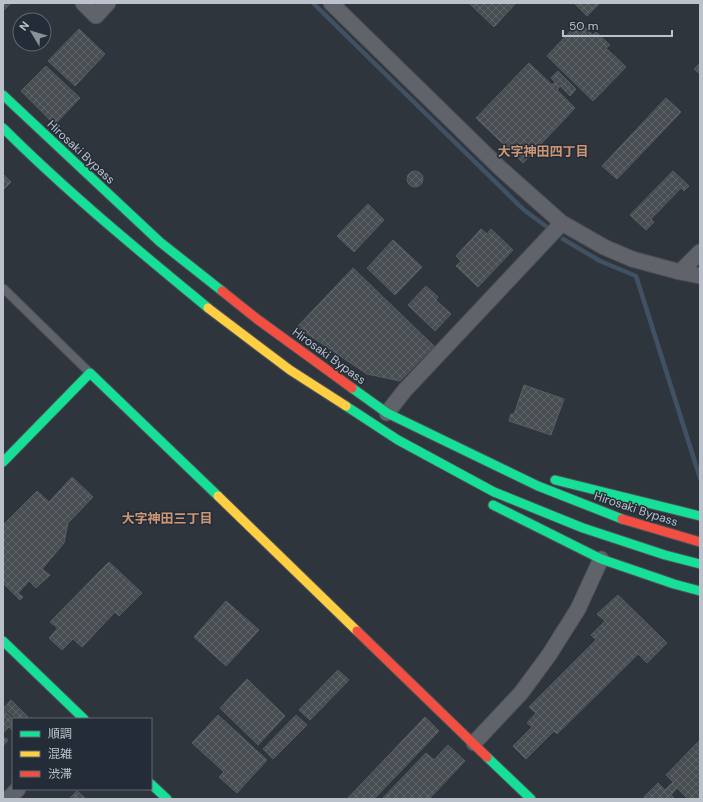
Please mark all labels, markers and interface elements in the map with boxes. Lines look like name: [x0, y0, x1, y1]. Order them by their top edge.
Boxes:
north arrow: [12, 12, 52, 52]
scale bar: [563, 12, 672, 38]
text: N: [16, 18, 32, 33]
text: 50 m: [569, 18, 598, 34]
street label: Hirosaki Bypass: [44, 116, 118, 188]
district label: 大字神田四丁目: [497, 143, 589, 160]
street label: Hirosaki Bypass: [289, 324, 369, 388]
street label: Hirosaki Bypass: [592, 488, 680, 530]
district label: 大字神田三丁目: [121, 510, 213, 527]
legend: [12, 718, 152, 790]
text: 順調: [48, 726, 72, 742]
text: 混雑: [48, 746, 72, 762]
text: 渋滞: [48, 766, 72, 782]

